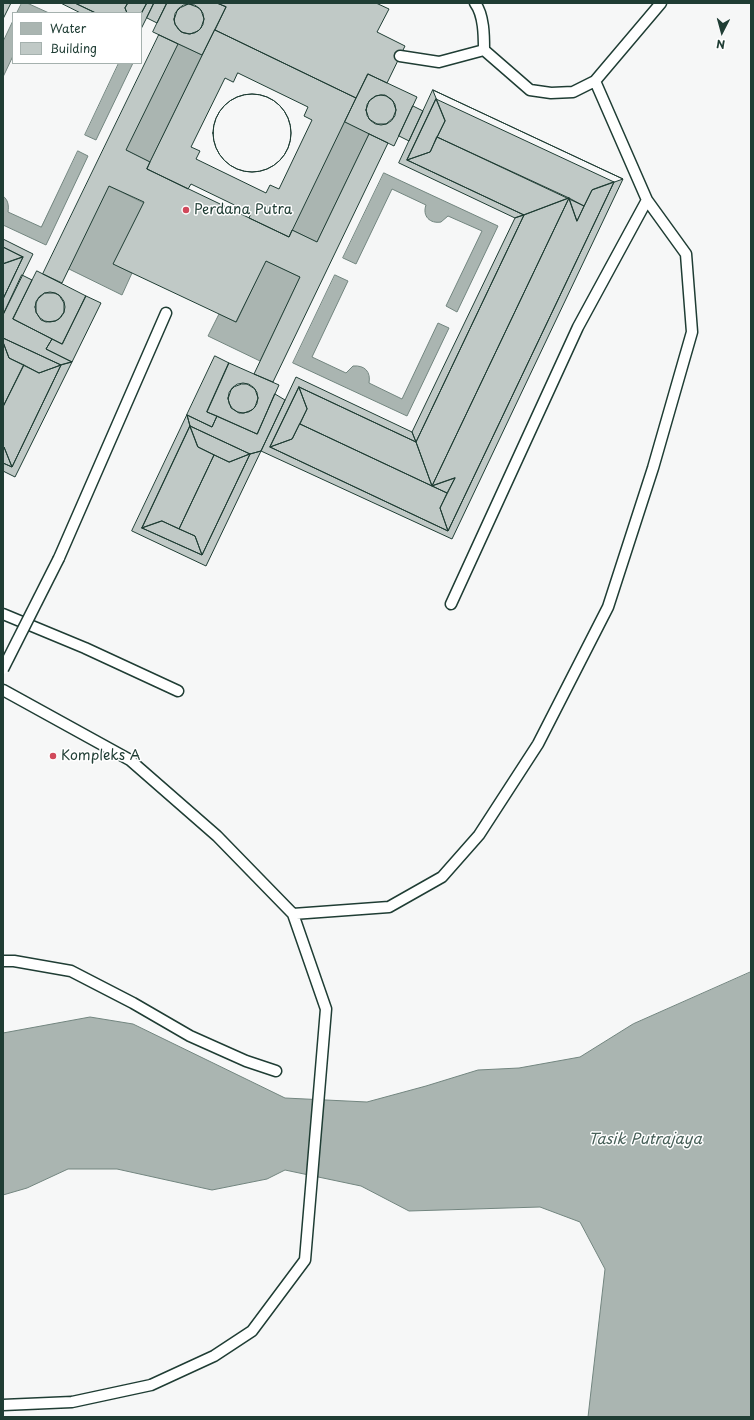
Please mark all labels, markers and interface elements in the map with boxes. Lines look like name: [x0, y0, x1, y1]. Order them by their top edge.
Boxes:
legend: [12, 12, 142, 64]
north arrow: [702, 12, 742, 52]
text: Water: [50, 19, 86, 37]
text: N: [715, 36, 726, 53]
text: Building: [50, 39, 97, 57]
place label: Perdana Putra: [194, 202, 292, 218]
marker: Perdana Putra: [181, 205, 191, 215]
place label: Kompleks A: [61, 748, 140, 764]
marker: Kompleks A: [48, 751, 58, 761]
water label: Tasik Putrajaya: [588, 1131, 702, 1149]

